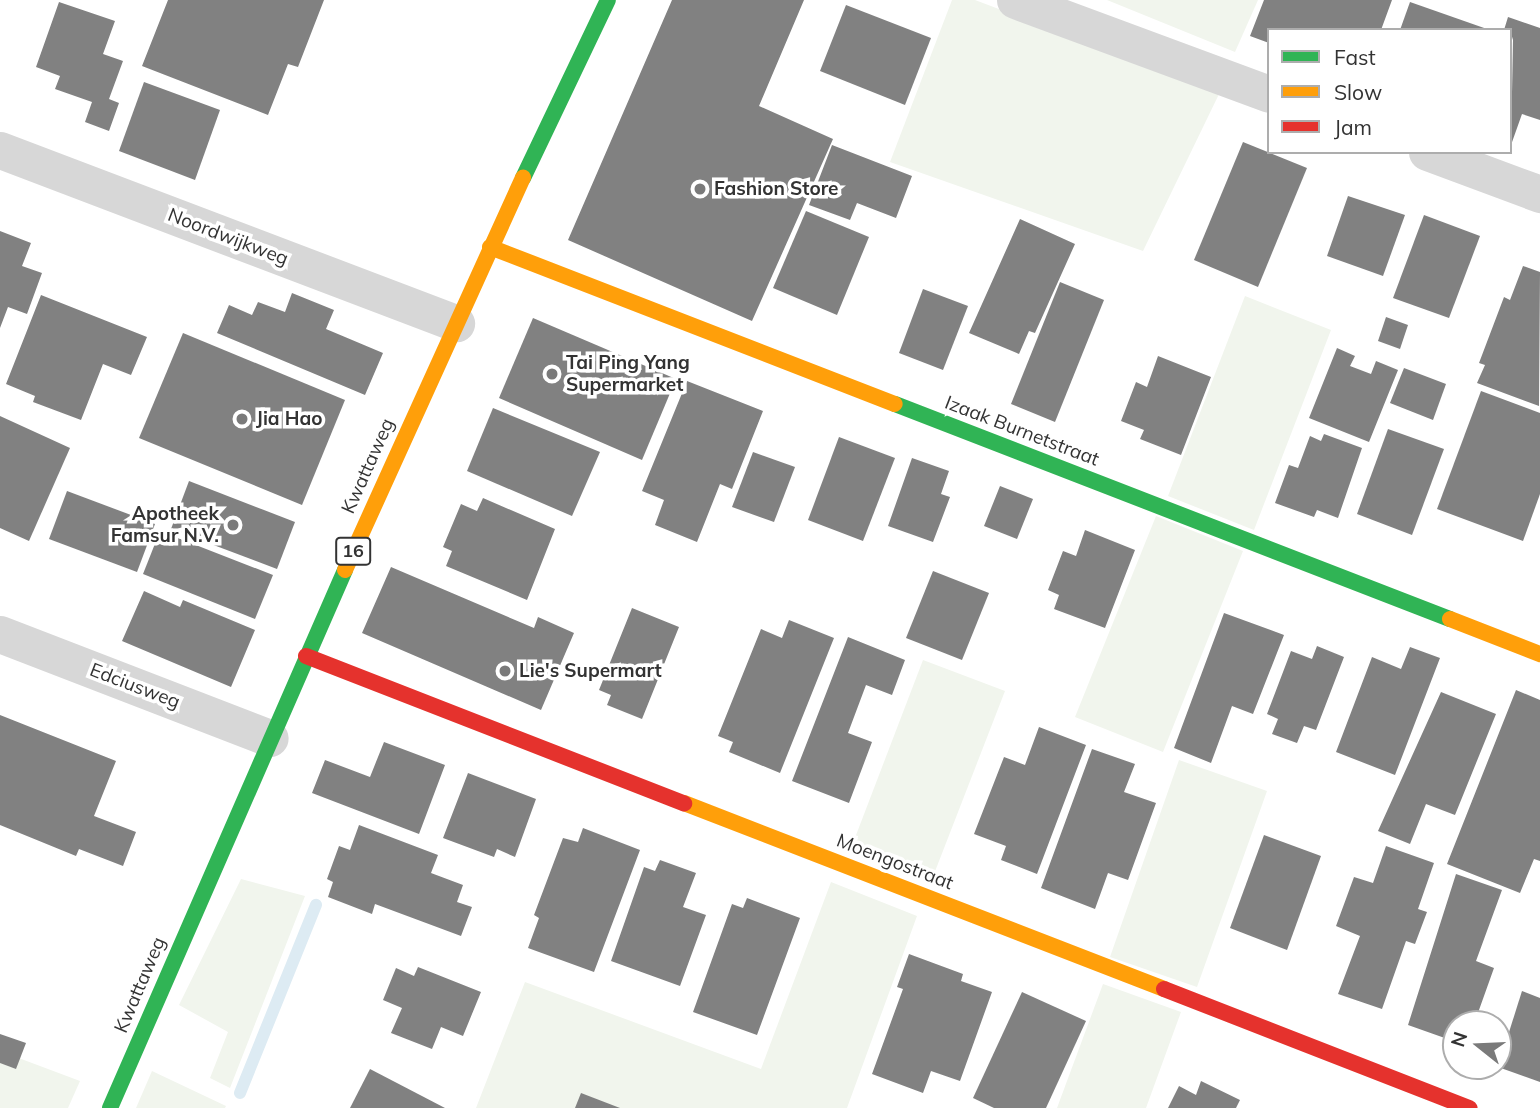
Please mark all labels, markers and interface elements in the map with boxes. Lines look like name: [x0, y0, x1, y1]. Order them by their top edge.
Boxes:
legend: [1267, 28, 1512, 154]
text: Fast: [1334, 44, 1376, 70]
text: Slow: [1334, 79, 1382, 105]
text: Jam: [1334, 114, 1372, 140]
place label: Fashion Store: [714, 178, 838, 200]
marker: Fashion Store: [692, 181, 708, 197]
street label: Noordwijkweg: [165, 204, 291, 270]
place label: Tai Ping Yang Supermarket: [566, 352, 690, 396]
marker: Tai Ping Yang Supermarket: [544, 366, 560, 382]
street label: Izaak Burnetstraat: [942, 391, 1102, 471]
place label: Jia Hao: [256, 408, 323, 430]
marker: Jia Hao: [234, 411, 250, 427]
street label: Kwattaweg: [337, 415, 399, 517]
place label: Apotheek Famsur N.V.: [111, 503, 219, 547]
marker: Apotheek Famsur N.V.: [225, 517, 241, 533]
road number: 16: [334, 536, 372, 566]
street label: Edciusweg: [87, 658, 183, 714]
place label: Lie's Supermart: [519, 660, 662, 682]
marker: Lie's Supermart: [497, 663, 513, 679]
street label: Moengostraat: [833, 829, 957, 895]
street label: Kwattaweg: [110, 934, 170, 1036]
north arrow: [1442, 1010, 1512, 1080]
text: N: [1445, 1029, 1473, 1050]

